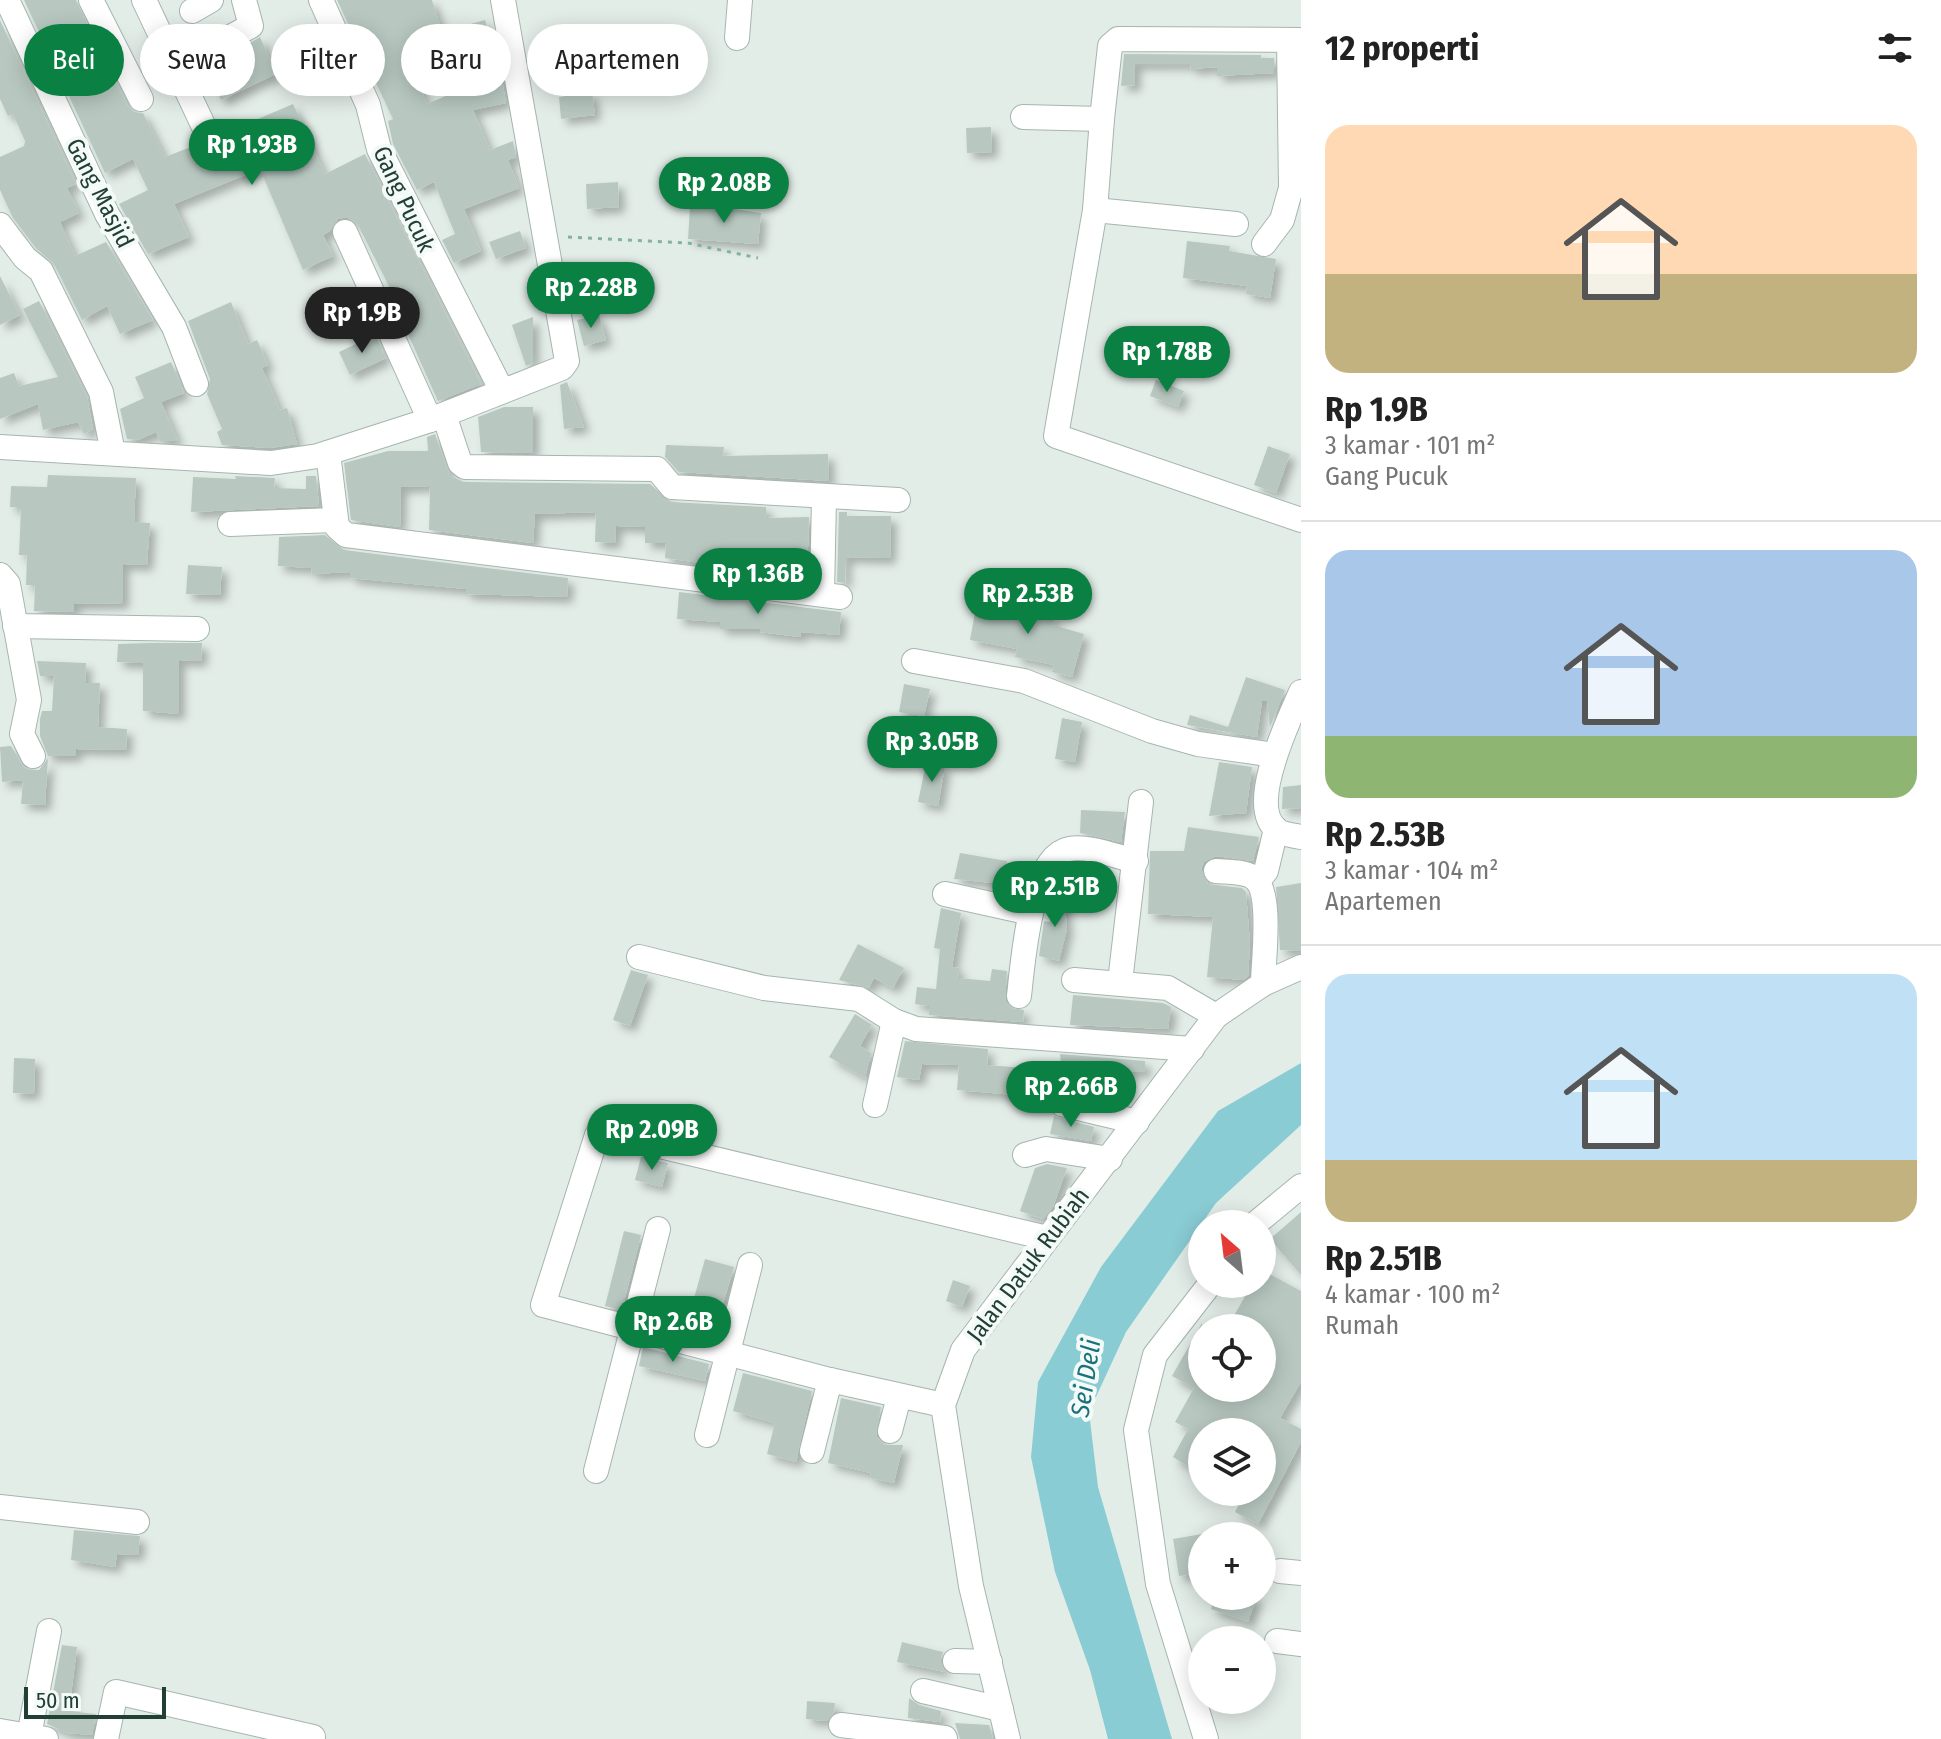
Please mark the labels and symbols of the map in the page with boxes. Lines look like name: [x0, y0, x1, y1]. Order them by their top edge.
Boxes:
pin: Rp 1.93B: [169, 119, 335, 187]
street label: Gang Masjid: [61, 134, 139, 252]
street label: Gang Pucuk: [367, 142, 441, 257]
pin: Rp 2.08B: [641, 157, 807, 225]
pin: Rp 2.28B: [508, 262, 674, 330]
pin: Rp 1.9B: [288, 287, 436, 355]
pin: Rp 1.78B: [1084, 326, 1250, 394]
pin: Rp 1.36B: [675, 548, 841, 616]
pin: Rp 2.53B: [945, 568, 1111, 636]
pin: Rp 3.05B: [849, 716, 1015, 784]
pin: Rp 2.51B: [972, 861, 1138, 929]
pin: Rp 2.66B: [988, 1061, 1154, 1129]
pin: Rp 2.09B: [569, 1104, 735, 1172]
street label: Jalan Datuk Rubiah: [961, 1182, 1095, 1348]
north arrow: [1188, 1210, 1276, 1298]
pin: Rp 2.6B: [599, 1296, 747, 1364]
water label: Sei Deli: [1064, 1336, 1108, 1420]
scale bar: [24, 1683, 166, 1719]

